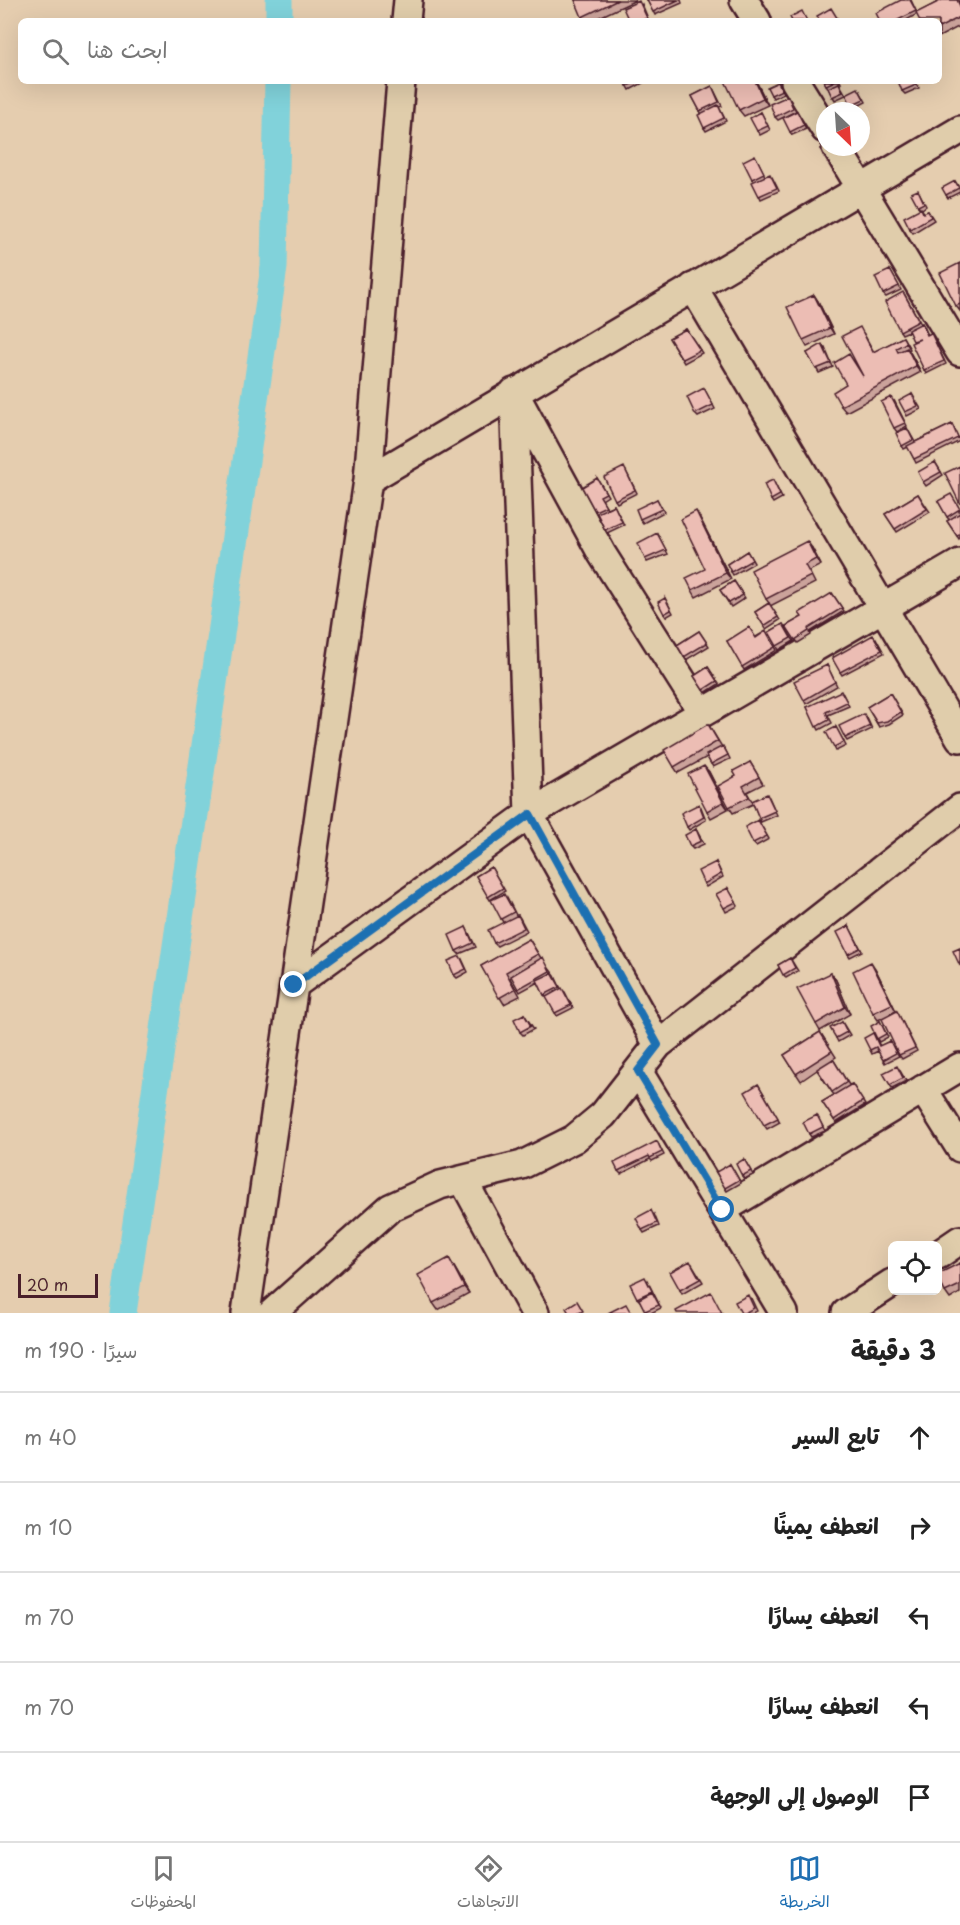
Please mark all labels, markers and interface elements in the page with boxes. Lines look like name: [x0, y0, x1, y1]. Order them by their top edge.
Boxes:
search box: [18, 18, 942, 84]
text: ابحث هنا: [87, 32, 168, 65]
icon: search: [39, 35, 72, 68]
north arrow: [816, 102, 870, 156]
route end: [280, 971, 306, 997]
route start: [708, 1196, 734, 1222]
map controls: [888, 1241, 942, 1295]
button: locate: [888, 1241, 942, 1295]
scale bar: [18, 1271, 98, 1298]
text: 20 m: [27, 1272, 68, 1296]
text: 3 دقيقة: [851, 1330, 936, 1369]
text: سيرًا · 190 m: [24, 1335, 138, 1365]
text: تابع السير: [794, 1418, 879, 1451]
icon: ahead: [903, 1421, 936, 1454]
text: 40 m: [24, 1422, 77, 1452]
text: انعطف يمينًا: [774, 1508, 879, 1541]
icon: right: [903, 1511, 936, 1544]
text: 10 m: [24, 1512, 72, 1542]
text: انعطف يسارًا: [768, 1598, 879, 1631]
icon: left: [903, 1601, 936, 1634]
text: 70 m: [24, 1602, 74, 1632]
text: انعطف يسارًا: [768, 1688, 879, 1721]
icon: left: [903, 1691, 936, 1724]
text: 70 m: [24, 1692, 74, 1722]
text: الوصول إلى الوجهة: [710, 1778, 879, 1811]
icon: arrive: [903, 1781, 936, 1814]
tab: المحفوظات: [130, 1852, 196, 1916]
tab: الاتجاهات: [457, 1852, 519, 1916]
tab: الخريطة: [780, 1852, 830, 1916]

